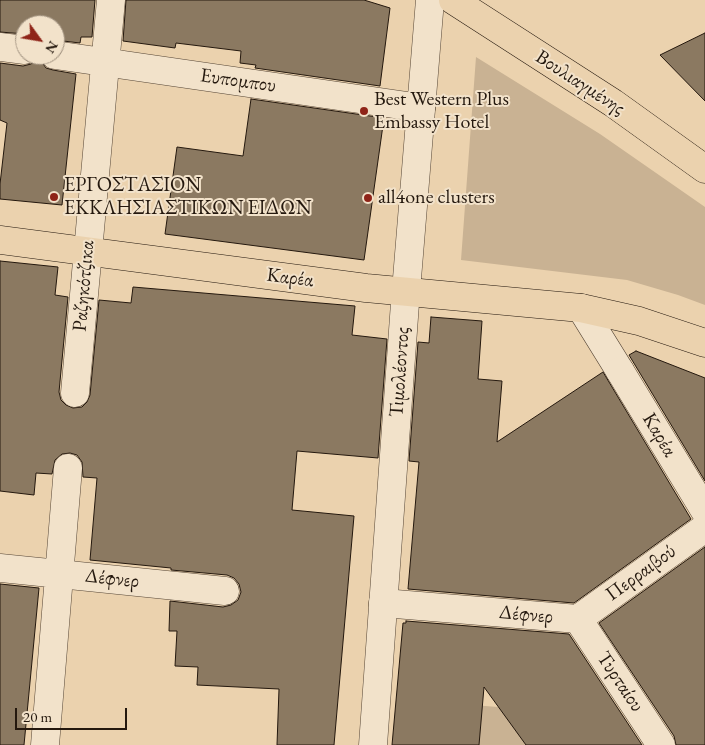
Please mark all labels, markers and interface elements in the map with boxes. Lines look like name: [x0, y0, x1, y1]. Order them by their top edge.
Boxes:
north arrow: [15, 15, 65, 65]
text: N: [41, 38, 63, 57]
street label: Βουλιαγμένης: [531, 45, 629, 121]
street label: Ευπομπου: [199, 64, 277, 98]
place label: Best Western Plus Embassy Hotel: [374, 88, 509, 135]
marker: Best Western Plus Embassy Hotel: [358, 105, 370, 117]
place label: ΕΡΓΟΣΤΑΣΙΟΝ ΕΚΚΛΗΣΙΑΣΤΙΚΩΝ ΕΙΔΩΝ: [64, 174, 312, 221]
place label: all4one clusters: [378, 186, 495, 210]
marker: ΕΡΓΟΣΤΑΣΙΟΝ ΕΚΚΛΗΣΙΑΣΤΙΚΩΝ ΕΙΔΩΝ: [48, 191, 60, 203]
marker: all4one clusters: [362, 192, 374, 204]
street label: Ραζηκότζικα: [68, 240, 100, 332]
street label: Καρέα: [265, 263, 315, 293]
street label: Τιμολέοντος: [385, 326, 415, 418]
street label: Καρέα: [637, 409, 681, 461]
street label: Περραιβού: [601, 539, 681, 607]
street label: Δέφνερ: [84, 564, 140, 594]
street label: Δέφνερ: [498, 601, 554, 629]
street label: Τυρταίου: [591, 647, 649, 717]
scale bar: [18, 698, 130, 730]
text: 20 m: [23, 707, 52, 726]

